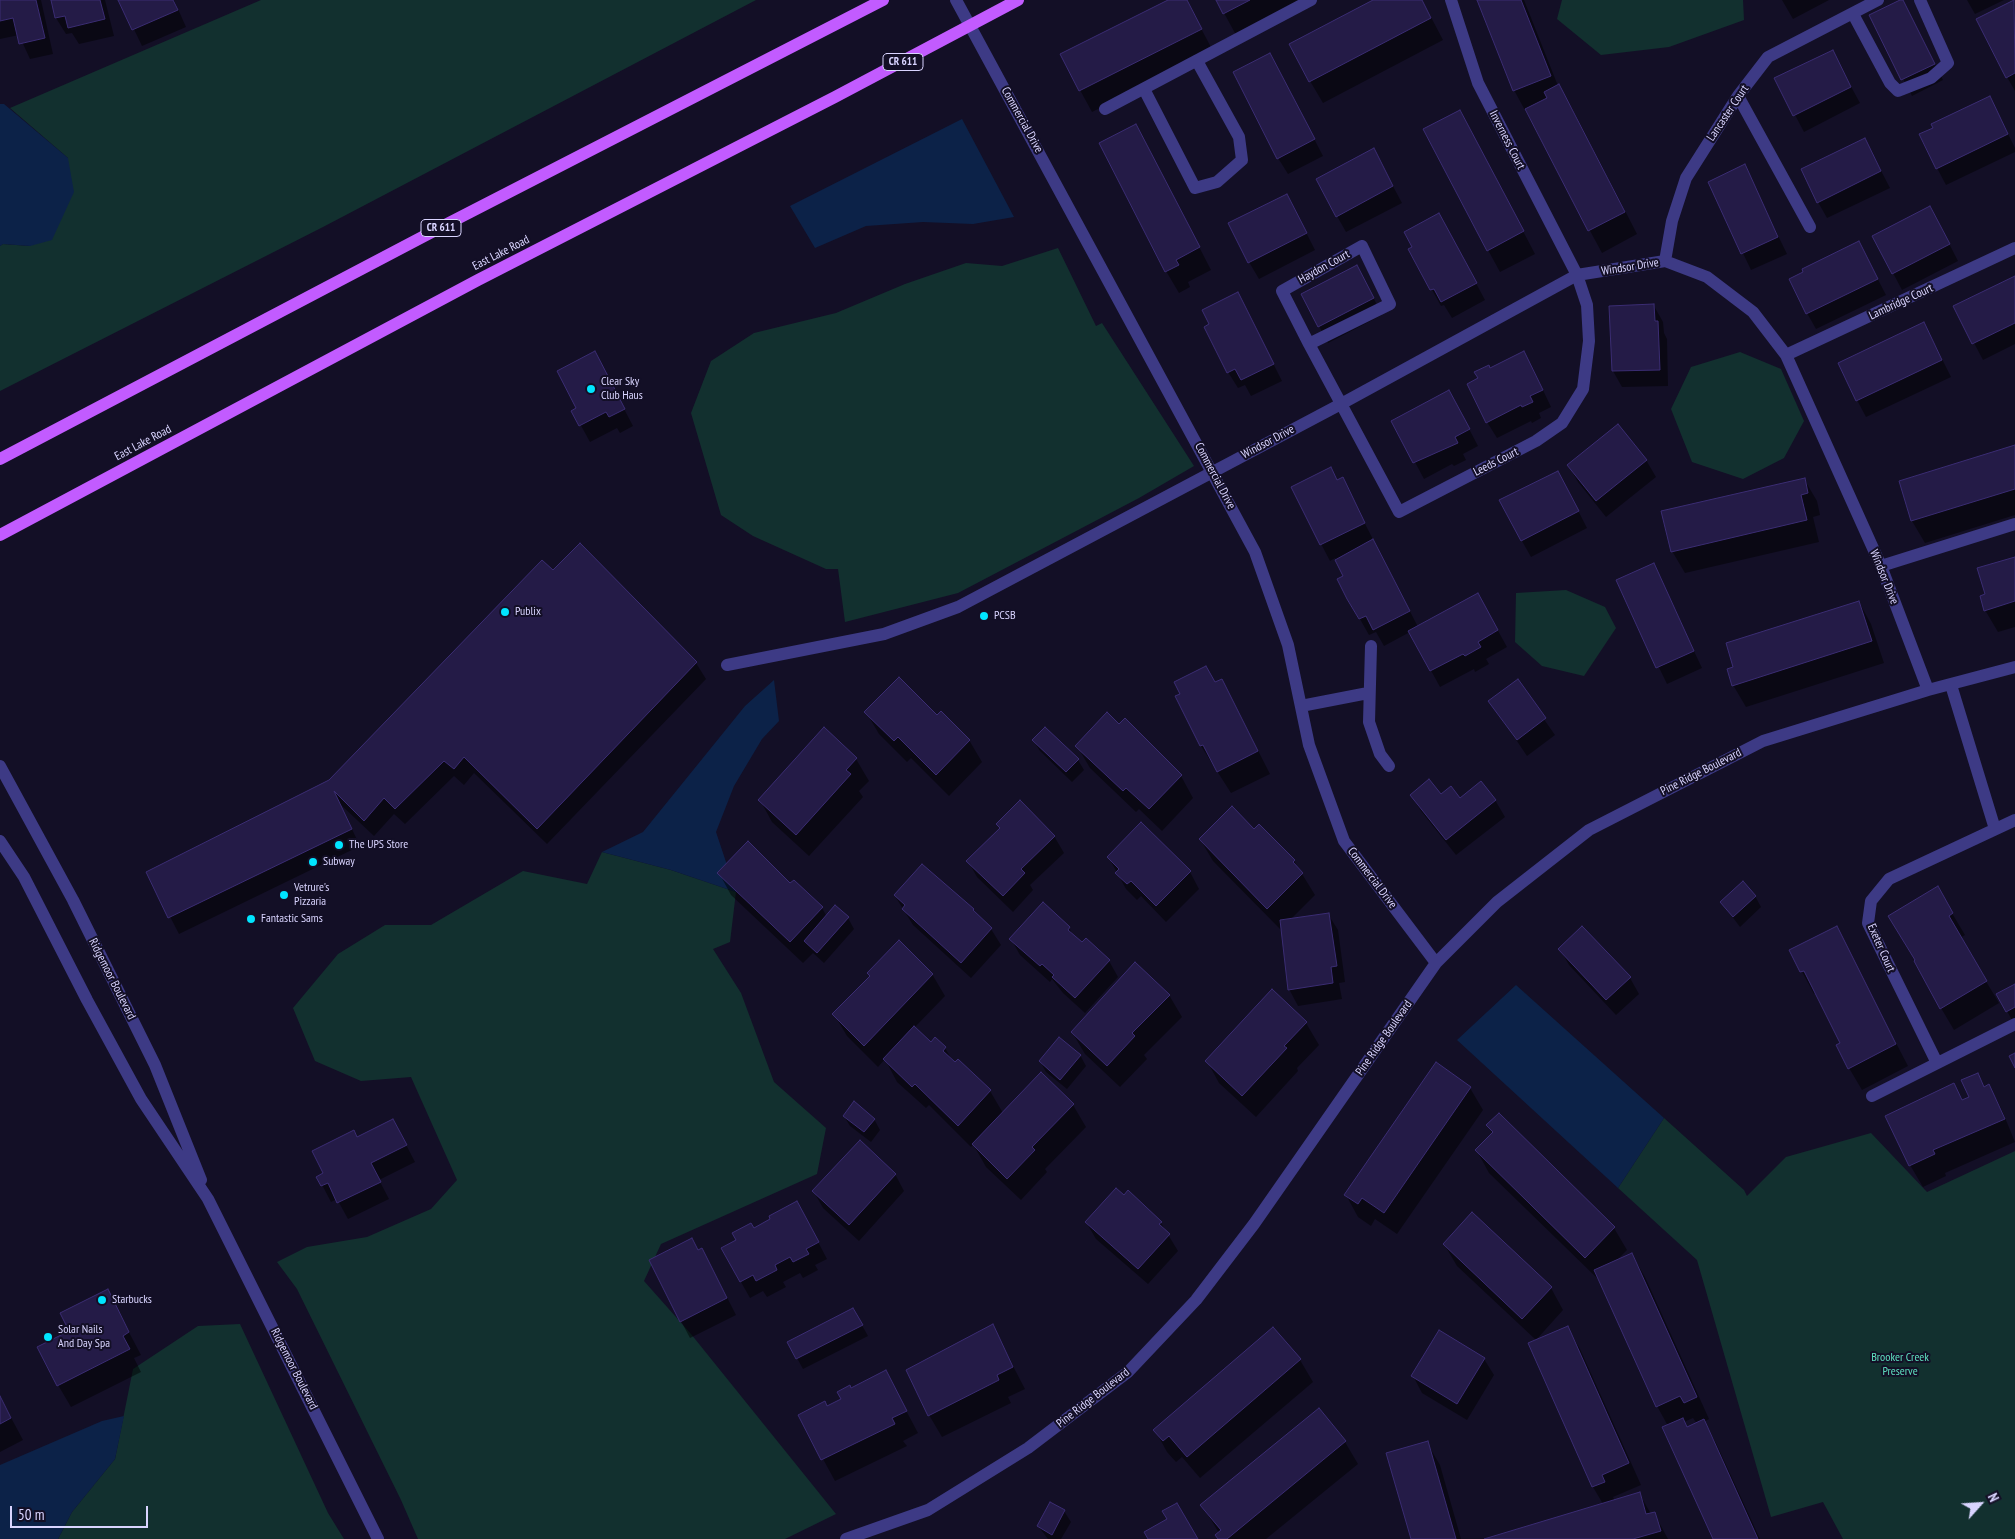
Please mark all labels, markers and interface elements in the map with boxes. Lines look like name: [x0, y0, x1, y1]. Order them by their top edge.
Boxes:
road number: CR 611: [883, 54, 923, 70]
street label: Lancaster Court: [1704, 82, 1752, 144]
street label: Commercial Drive: [998, 85, 1046, 155]
street label: Inverness Court: [1486, 108, 1528, 172]
road number: CR 611: [421, 220, 461, 237]
street label: East Lake Road: [470, 233, 532, 273]
street label: Haydon Court: [1296, 247, 1352, 287]
street label: Windsor Drive: [1600, 255, 1660, 279]
street label: Lambridge Court: [1867, 281, 1935, 323]
place label: Clear Sky Club Haus: [601, 375, 643, 403]
marker: Clear Sky Club Haus: [585, 383, 597, 395]
street label: East Lake Road: [112, 422, 174, 464]
street label: Windsor Drive: [1239, 422, 1297, 462]
street label: Commercial Drive: [1191, 440, 1239, 512]
street label: Leeds Court: [1471, 445, 1521, 479]
street label: Windsor Drive: [1866, 547, 1902, 607]
place label: Publix: [515, 605, 541, 619]
marker: Publix: [499, 606, 511, 618]
place label: PCSB: [994, 609, 1016, 623]
marker: PCSB: [978, 610, 990, 622]
street label: Pine Ridge Boulevard: [1658, 745, 1744, 799]
place label: The UPS Store: [349, 838, 408, 852]
marker: The UPS Store: [333, 839, 345, 851]
street label: Commercial Drive: [1344, 845, 1400, 911]
place label: Subway: [323, 855, 355, 869]
marker: Subway: [307, 856, 319, 868]
place label: Vetrure's Pizzaria: [294, 881, 329, 909]
marker: Vetrure's Pizzaria: [278, 889, 290, 901]
place label: Fantastic Sams: [261, 912, 323, 926]
marker: Fantastic Sams: [245, 913, 257, 925]
street label: Exeter Court: [1864, 922, 1898, 974]
street label: Ridgemoor Boulevard: [85, 936, 139, 1022]
street label: Pine Ridge Boulevard: [1353, 998, 1415, 1078]
place label: Starbucks: [112, 1293, 152, 1307]
marker: Starbucks: [96, 1294, 108, 1306]
place label: Solar Nails And Day Spa: [58, 1323, 110, 1351]
street label: Ridgemoor Boulevard: [267, 1326, 321, 1412]
marker: Solar Nails And Day Spa: [42, 1331, 54, 1343]
park label: Brooker Creek Preserve: [1871, 1351, 1929, 1379]
street label: Pine Ridge Boulevard: [1054, 1365, 1132, 1431]
north arrow: [1955, 1479, 2005, 1529]
text: N: [1984, 1490, 2003, 1505]
scale bar: [12, 1496, 150, 1528]
text: 50 m: [18, 1505, 44, 1524]

